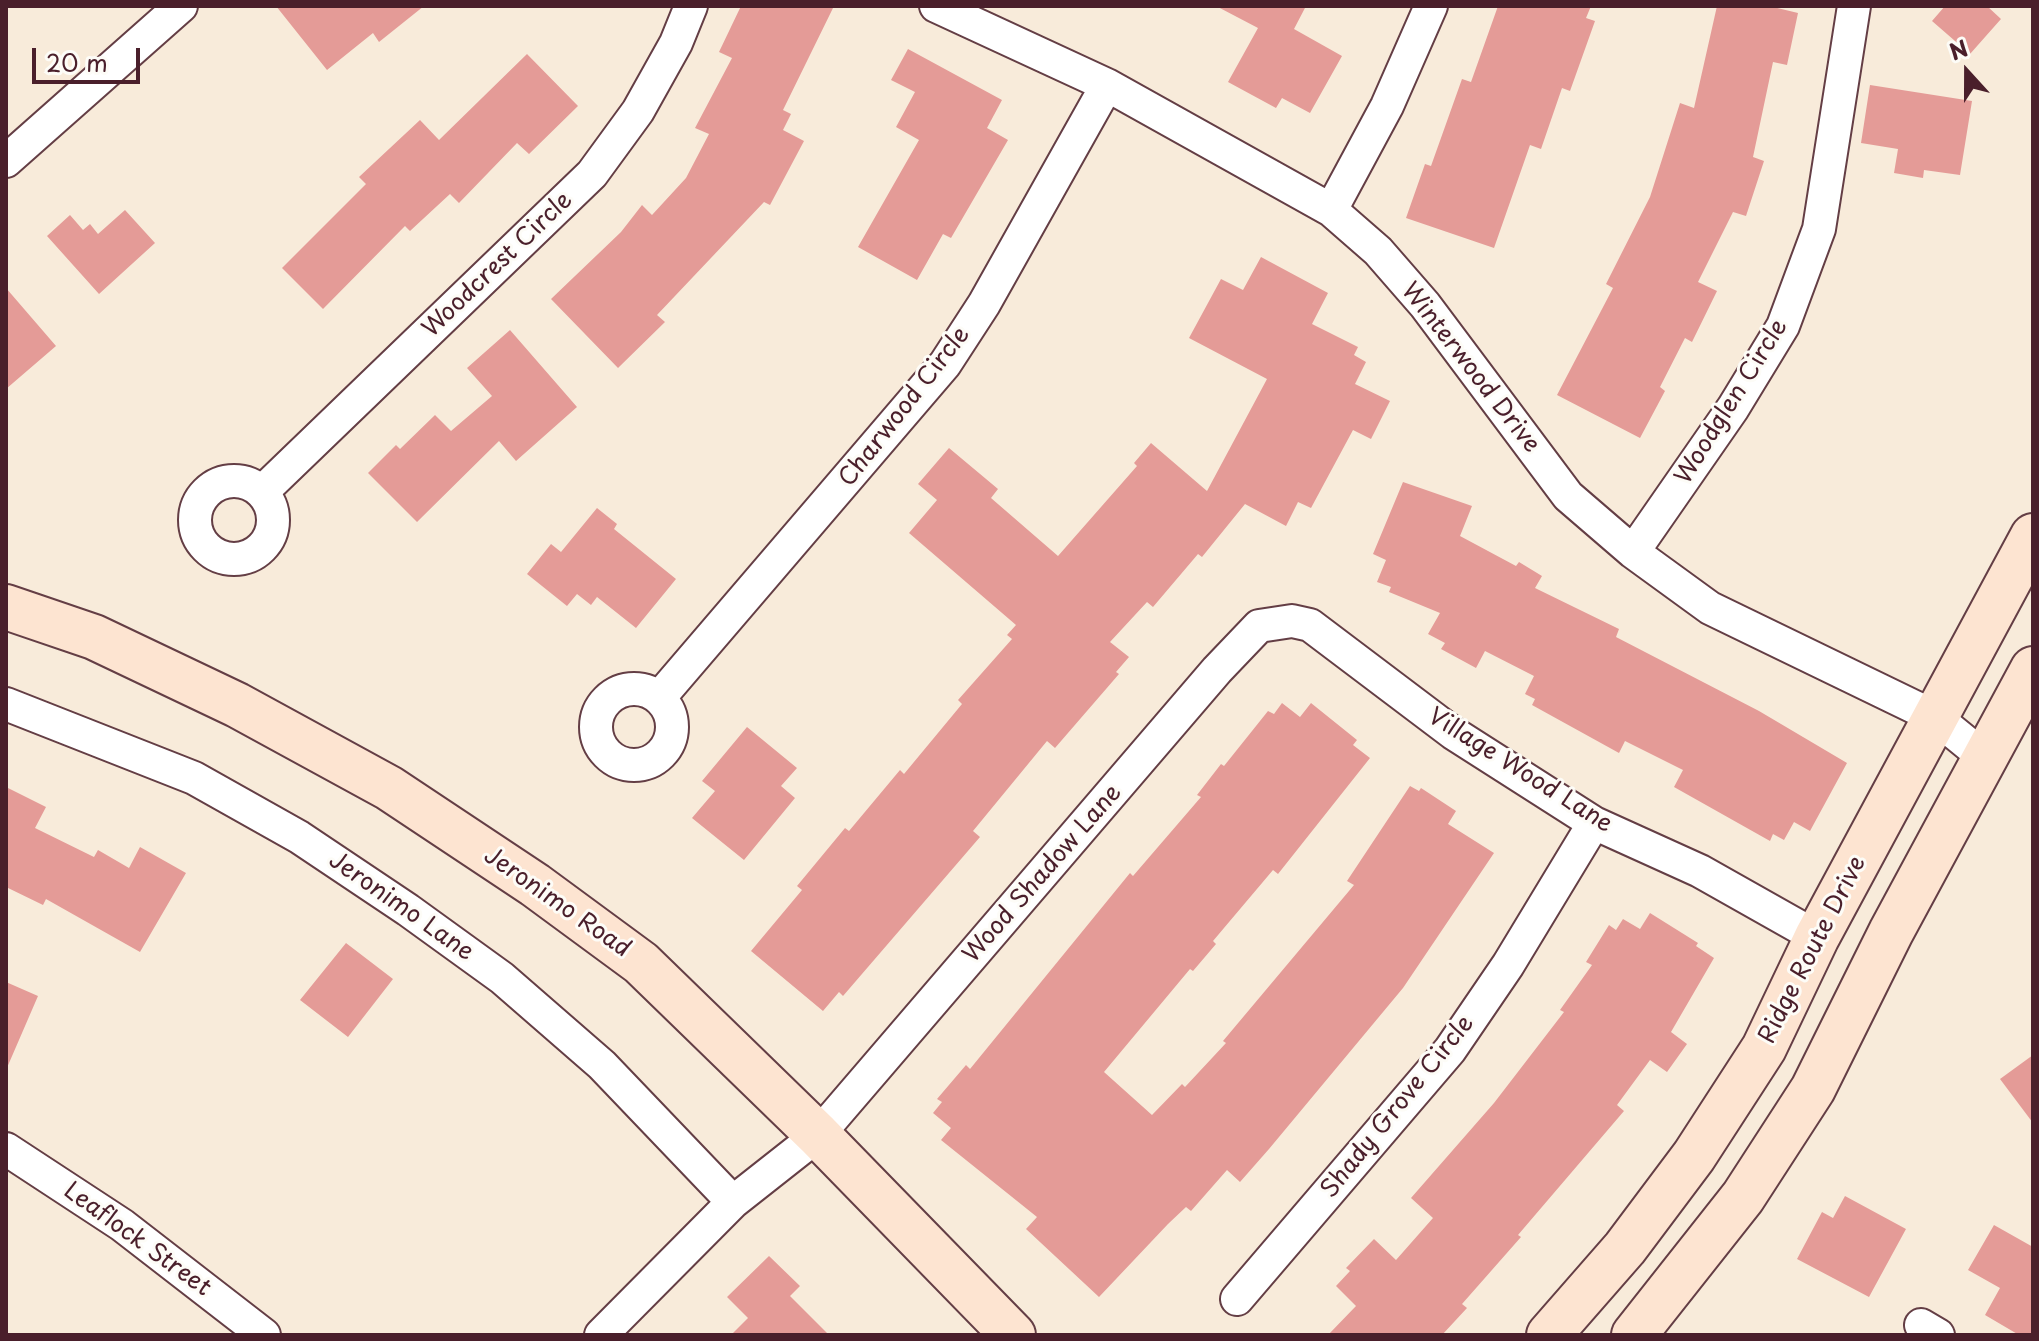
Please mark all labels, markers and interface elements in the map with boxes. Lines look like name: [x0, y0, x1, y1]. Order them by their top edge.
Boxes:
text: N: [1944, 31, 1972, 68]
scale bar: [36, 32, 144, 82]
north arrow: [1927, 32, 2007, 112]
text: 20 m: [46, 44, 108, 80]
street label: Woodcrest Circle: [417, 186, 579, 344]
street label: Winterwood Drive: [1395, 277, 1545, 459]
street label: Woodglen Circle: [1670, 314, 1794, 490]
street label: Charwood Circle: [834, 321, 976, 493]
street label: Village Wood Lane: [1422, 703, 1618, 839]
street label: Wood Shadow Lane: [958, 779, 1128, 969]
street label: Jeronimo Road: [478, 842, 636, 964]
street label: Jeronimo Lane: [323, 846, 479, 968]
street label: Ridge Route Drive: [1753, 852, 1873, 1048]
street label: Shady Grove Circle: [1316, 1010, 1480, 1204]
street label: Leaflock Street: [58, 1177, 216, 1303]

